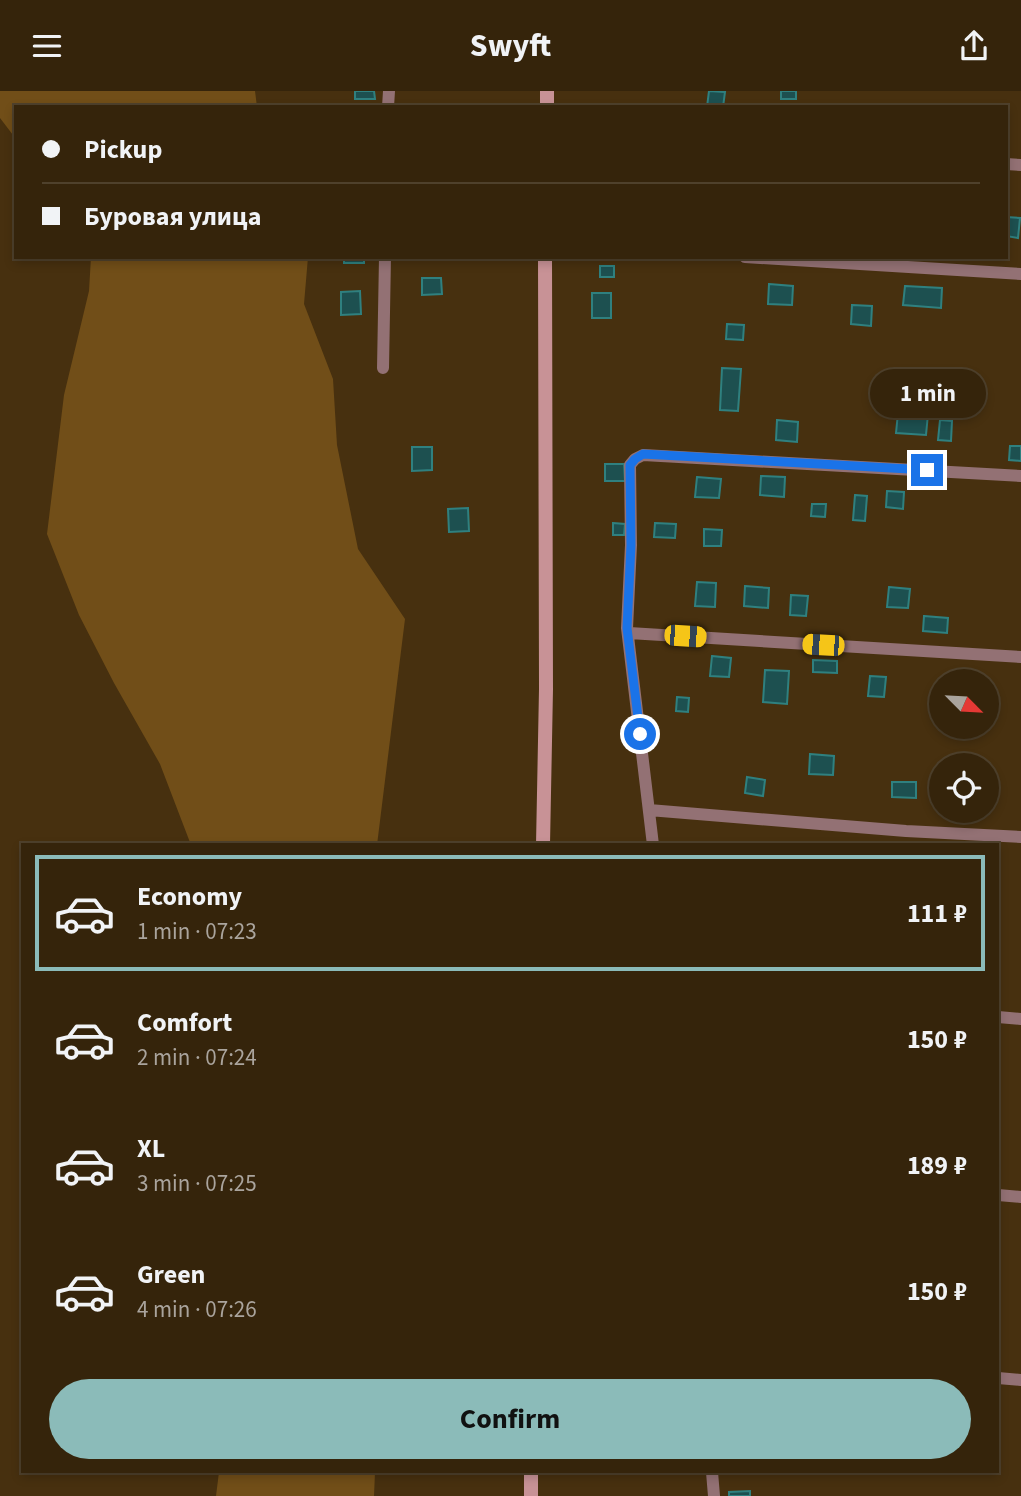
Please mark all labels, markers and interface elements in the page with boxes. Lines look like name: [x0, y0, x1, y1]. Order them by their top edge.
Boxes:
text: Swyft: [470, 23, 551, 69]
icon: menu: [28, 27, 66, 65]
icon: share: [955, 27, 993, 65]
text: Pickup: [84, 131, 162, 168]
text: Буровая улица: [84, 198, 261, 235]
callout: 1 min: [869, 369, 985, 417]
text: 1 min: [900, 377, 956, 410]
route end: [911, 454, 943, 486]
car: [664, 624, 707, 648]
car: [802, 633, 845, 657]
north arrow: [929, 669, 999, 739]
map controls: [929, 669, 999, 823]
route start: [624, 718, 656, 750]
button: locate: [929, 753, 999, 823]
text: Economy: [137, 878, 242, 915]
icon: car: [53, 882, 116, 945]
text: 111 ₽: [907, 895, 967, 932]
text: 1 min · 07:23: [137, 915, 257, 948]
text: Comfort: [137, 1004, 232, 1041]
icon: car: [53, 1008, 116, 1071]
text: 150 ₽: [907, 1021, 967, 1058]
text: 2 min · 07:24: [137, 1041, 257, 1074]
text: XL: [137, 1130, 165, 1167]
icon: car: [53, 1134, 116, 1197]
text: 189 ₽: [907, 1147, 967, 1184]
text: 3 min · 07:25: [137, 1167, 257, 1200]
text: Green: [137, 1256, 205, 1293]
icon: car: [53, 1260, 116, 1323]
text: 150 ₽: [907, 1273, 967, 1310]
text: 4 min · 07:26: [137, 1293, 257, 1326]
button: Confirm: [49, 1379, 971, 1459]

